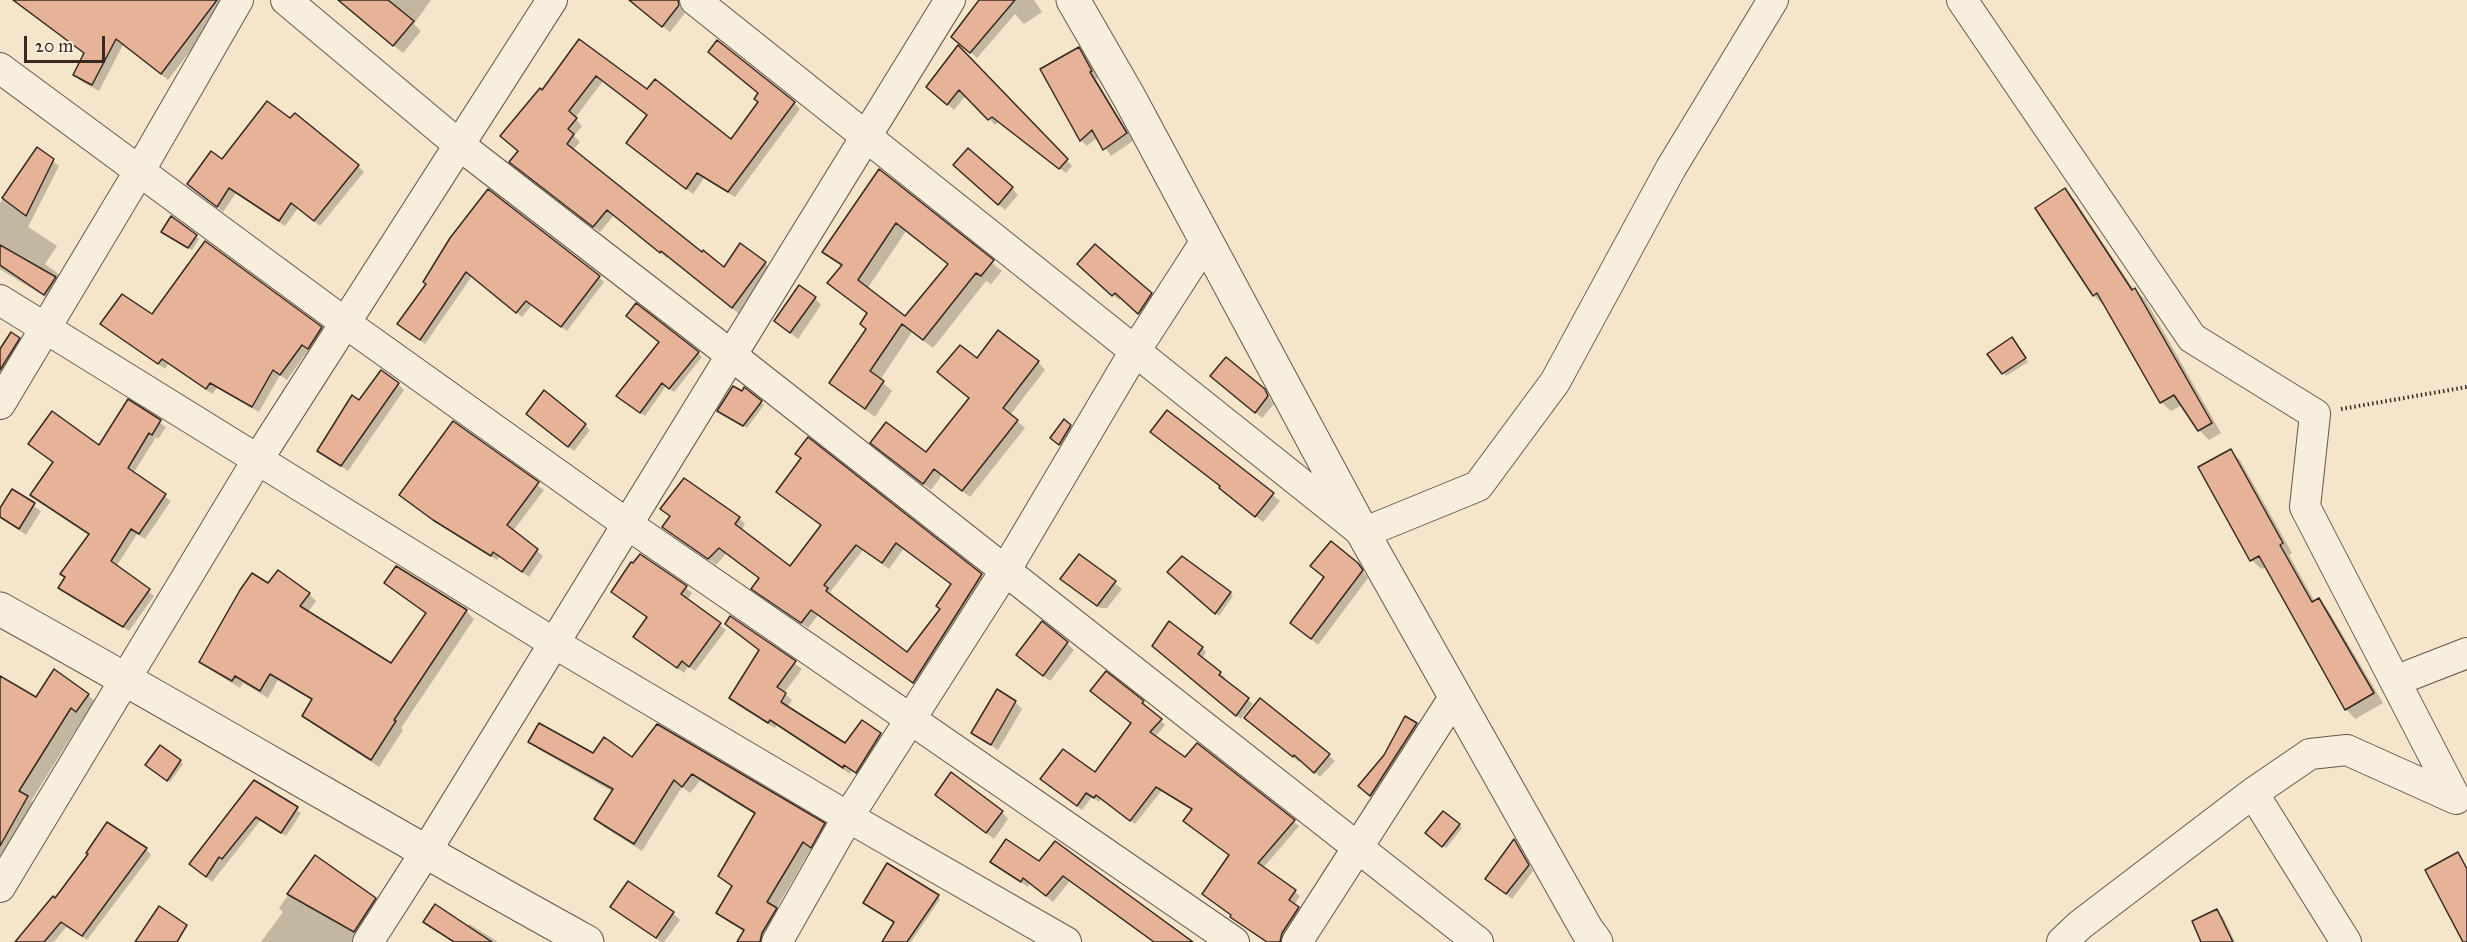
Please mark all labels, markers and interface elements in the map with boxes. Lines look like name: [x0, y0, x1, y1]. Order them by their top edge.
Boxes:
scale bar: [27, 24, 108, 62]
text: 20 m: [35, 35, 73, 57]

